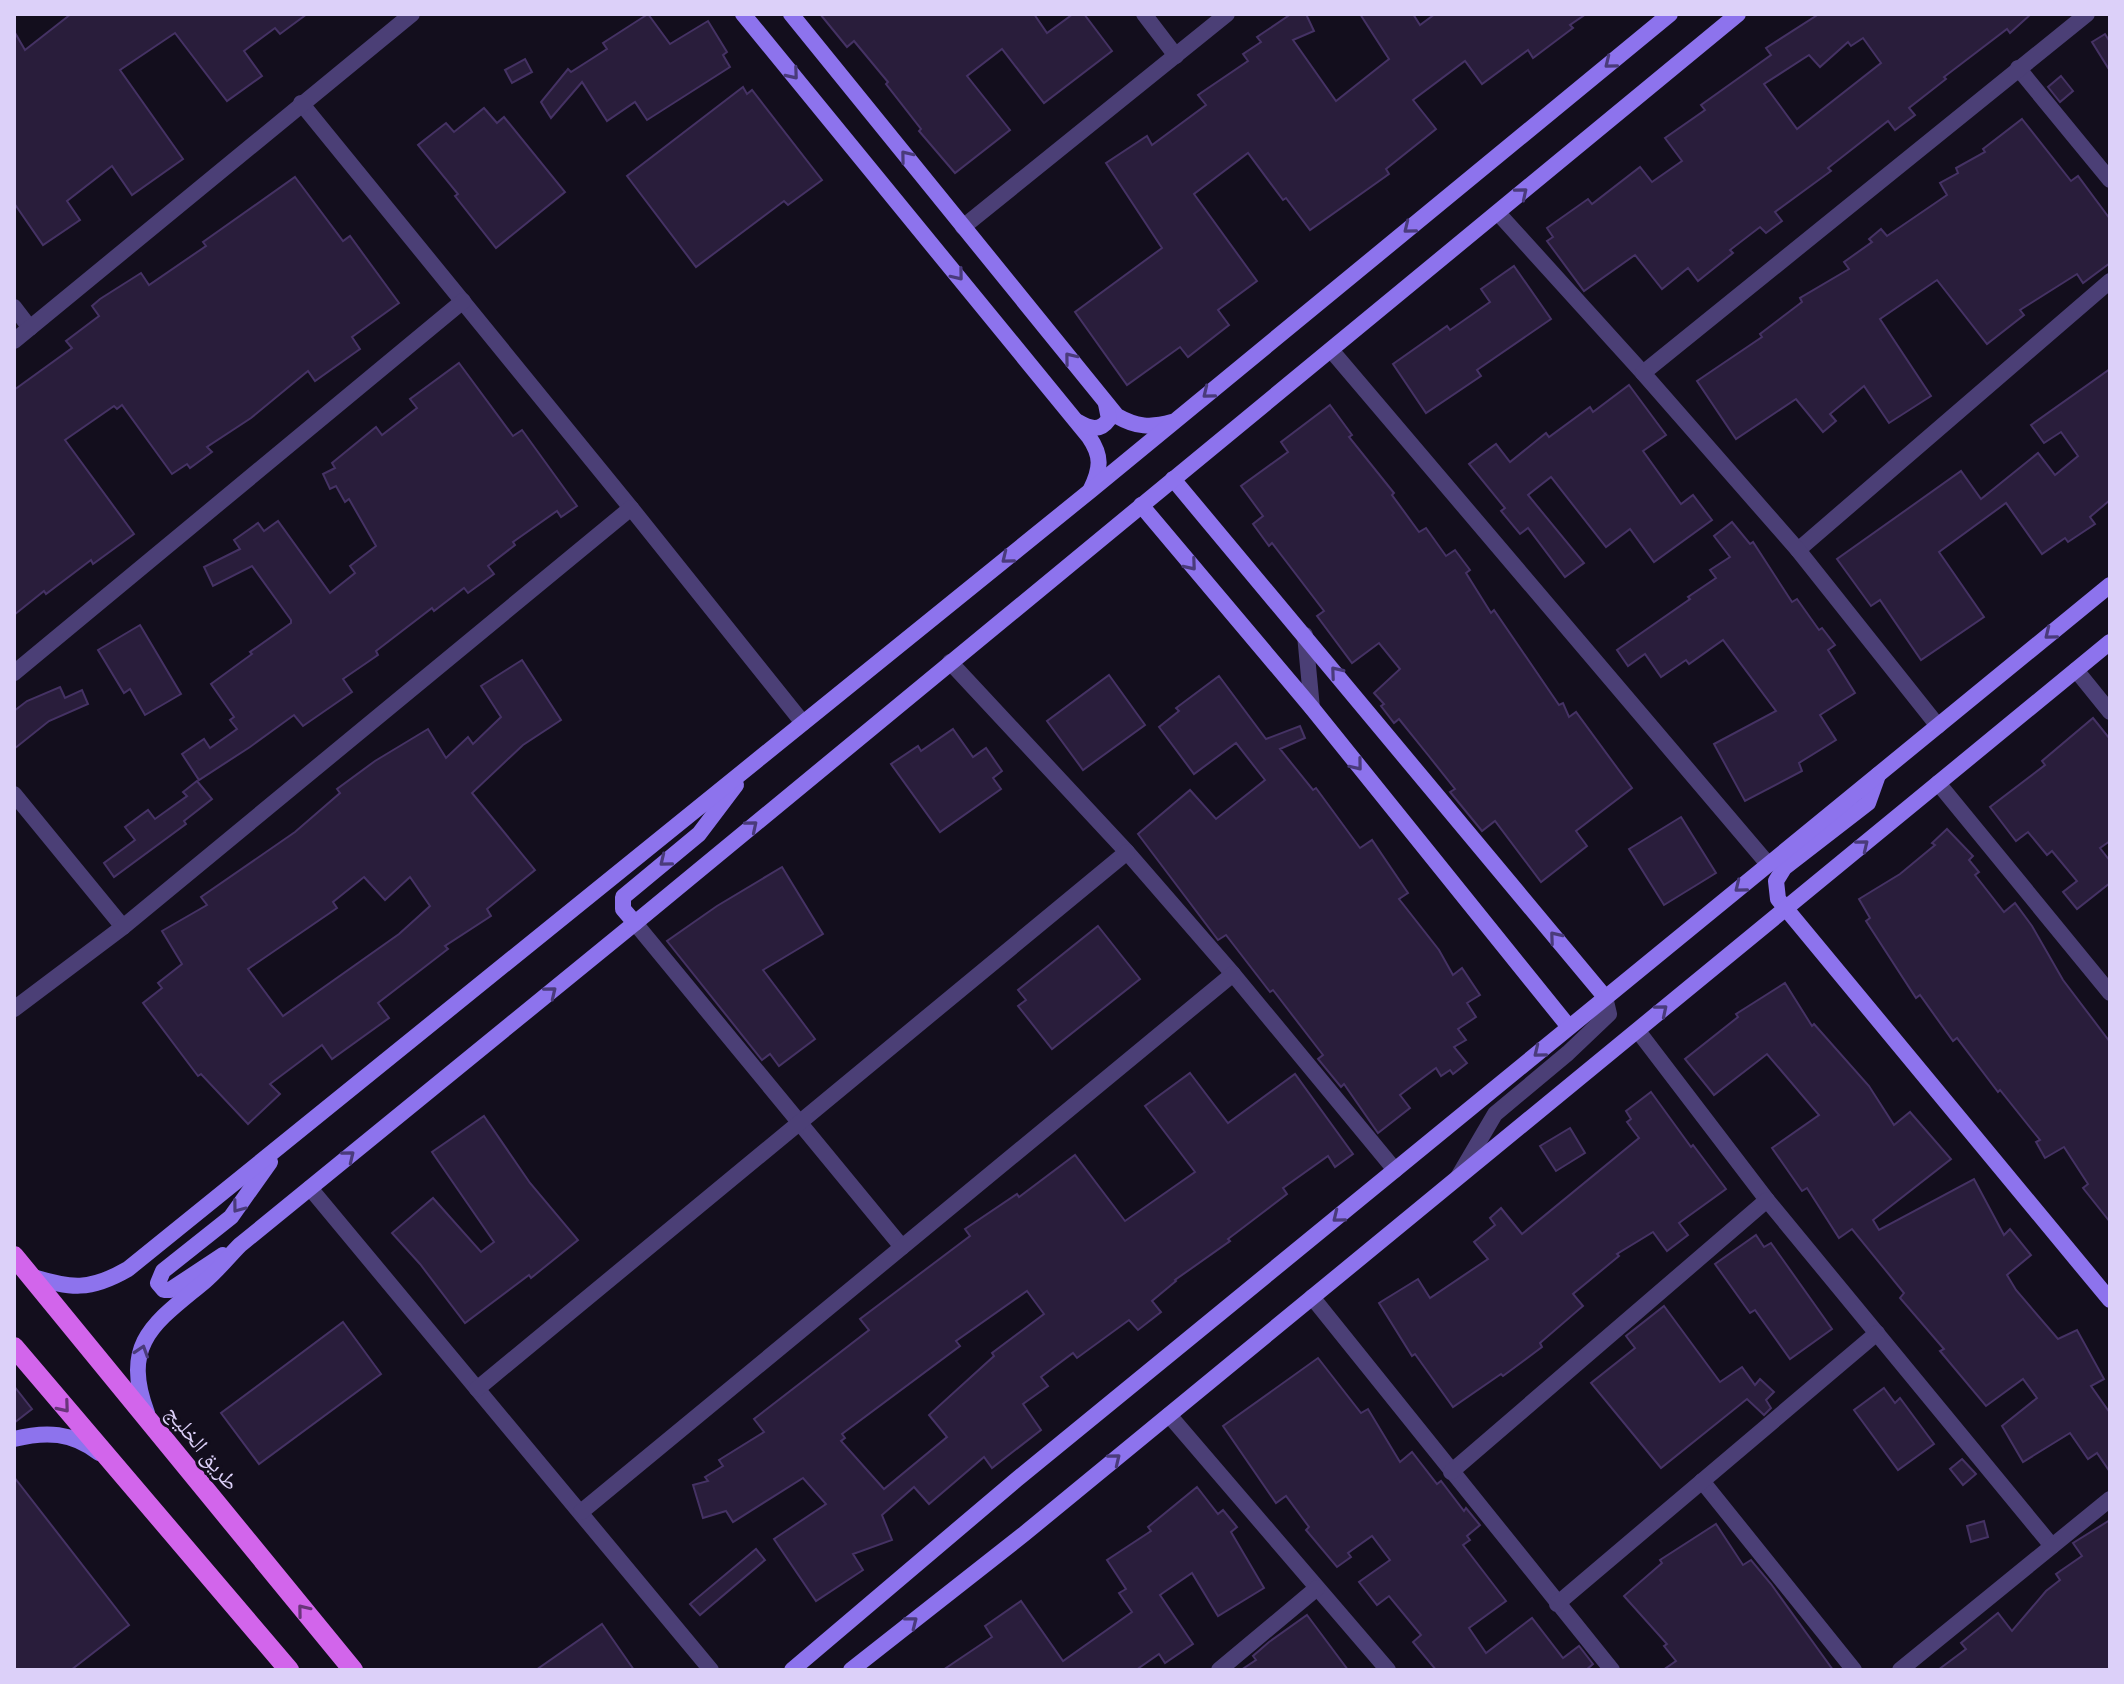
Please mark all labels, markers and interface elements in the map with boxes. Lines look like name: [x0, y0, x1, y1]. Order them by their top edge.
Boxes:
one-way arrow: [1604, 54, 1619, 68]
one-way arrow: [783, 65, 798, 79]
one-way arrow: [901, 151, 916, 165]
one-way arrow: [1512, 188, 1527, 203]
one-way arrow: [1403, 219, 1418, 233]
one-way arrow: [949, 266, 963, 281]
one-way arrow: [1065, 353, 1080, 367]
one-way arrow: [1203, 383, 1217, 398]
one-way arrow: [1002, 548, 1016, 563]
one-way arrow: [1181, 555, 1196, 570]
one-way arrow: [2044, 624, 2059, 639]
one-way arrow: [1331, 667, 1346, 682]
one-way arrow: [1347, 756, 1362, 770]
one-way arrow: [743, 821, 757, 836]
one-way arrow: [1854, 840, 1868, 855]
one-way arrow: [660, 851, 674, 866]
one-way arrow: [1735, 877, 1749, 892]
one-way arrow: [1550, 932, 1565, 947]
one-way arrow: [542, 987, 557, 1001]
one-way arrow: [1653, 1005, 1668, 1020]
one-way arrow: [1534, 1042, 1548, 1057]
one-way arrow: [340, 1151, 355, 1165]
one-way arrow: [233, 1199, 247, 1213]
one-way arrow: [1332, 1207, 1347, 1221]
one-way arrow: [133, 1345, 149, 1358]
one-way arrow: [54, 1397, 69, 1412]
street label: طريق الخليج: [157, 1398, 247, 1498]
one-way arrow: [1106, 1454, 1120, 1469]
one-way arrow: [298, 1605, 313, 1619]
one-way arrow: [903, 1617, 918, 1631]

